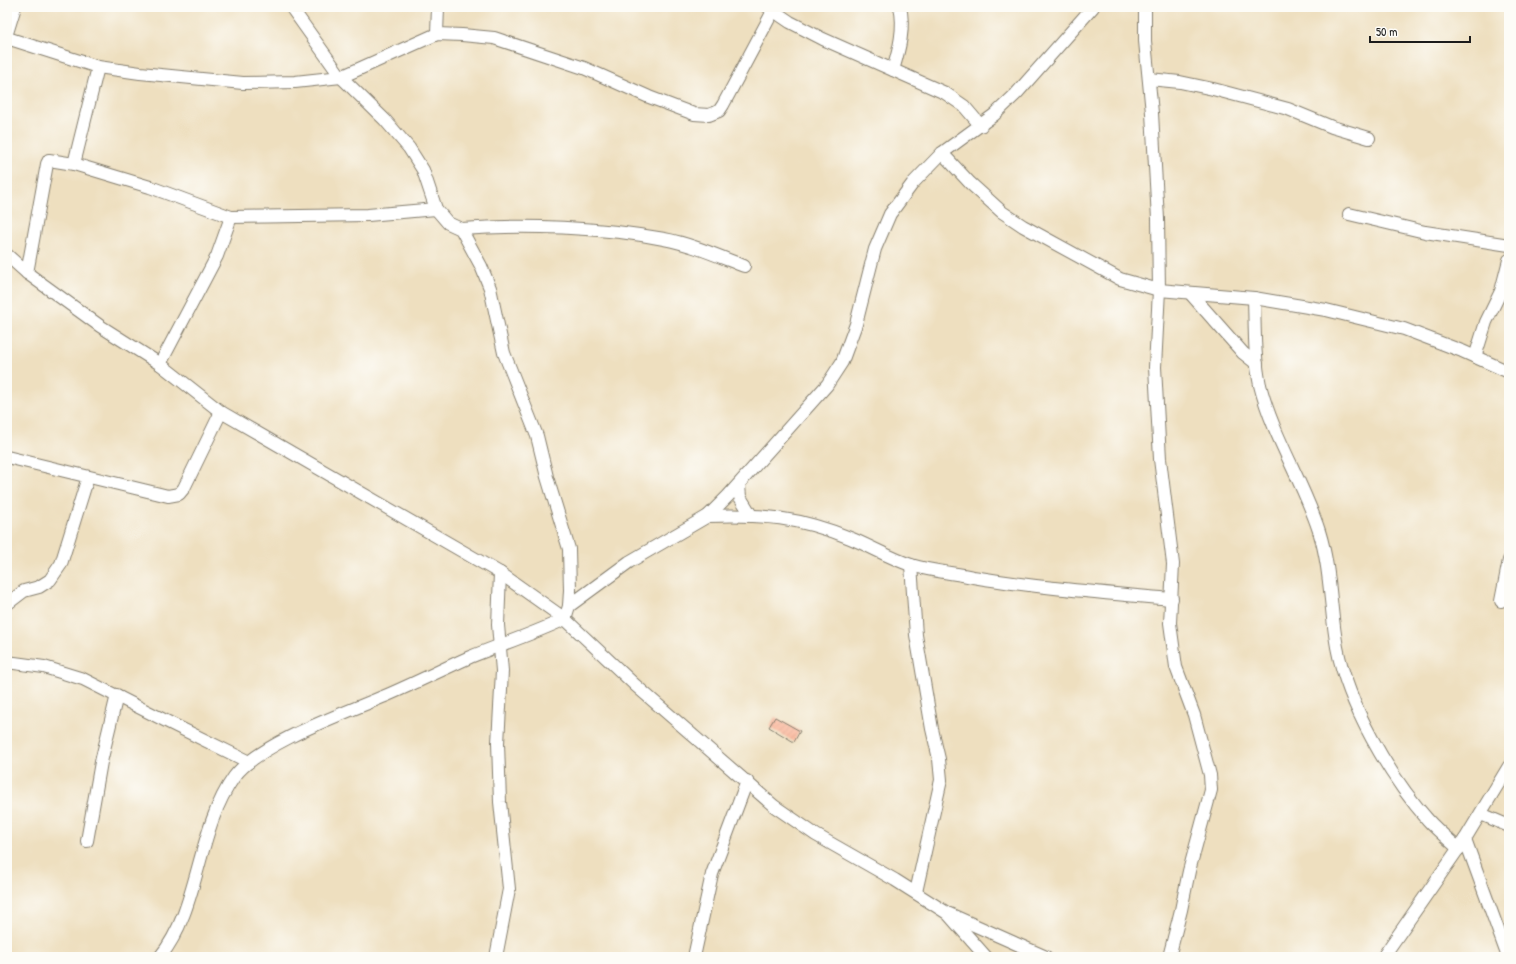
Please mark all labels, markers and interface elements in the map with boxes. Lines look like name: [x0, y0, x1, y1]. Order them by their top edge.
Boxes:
scale bar: [1370, 18, 1470, 44]
text: 50 m: [1376, 23, 1397, 40]

